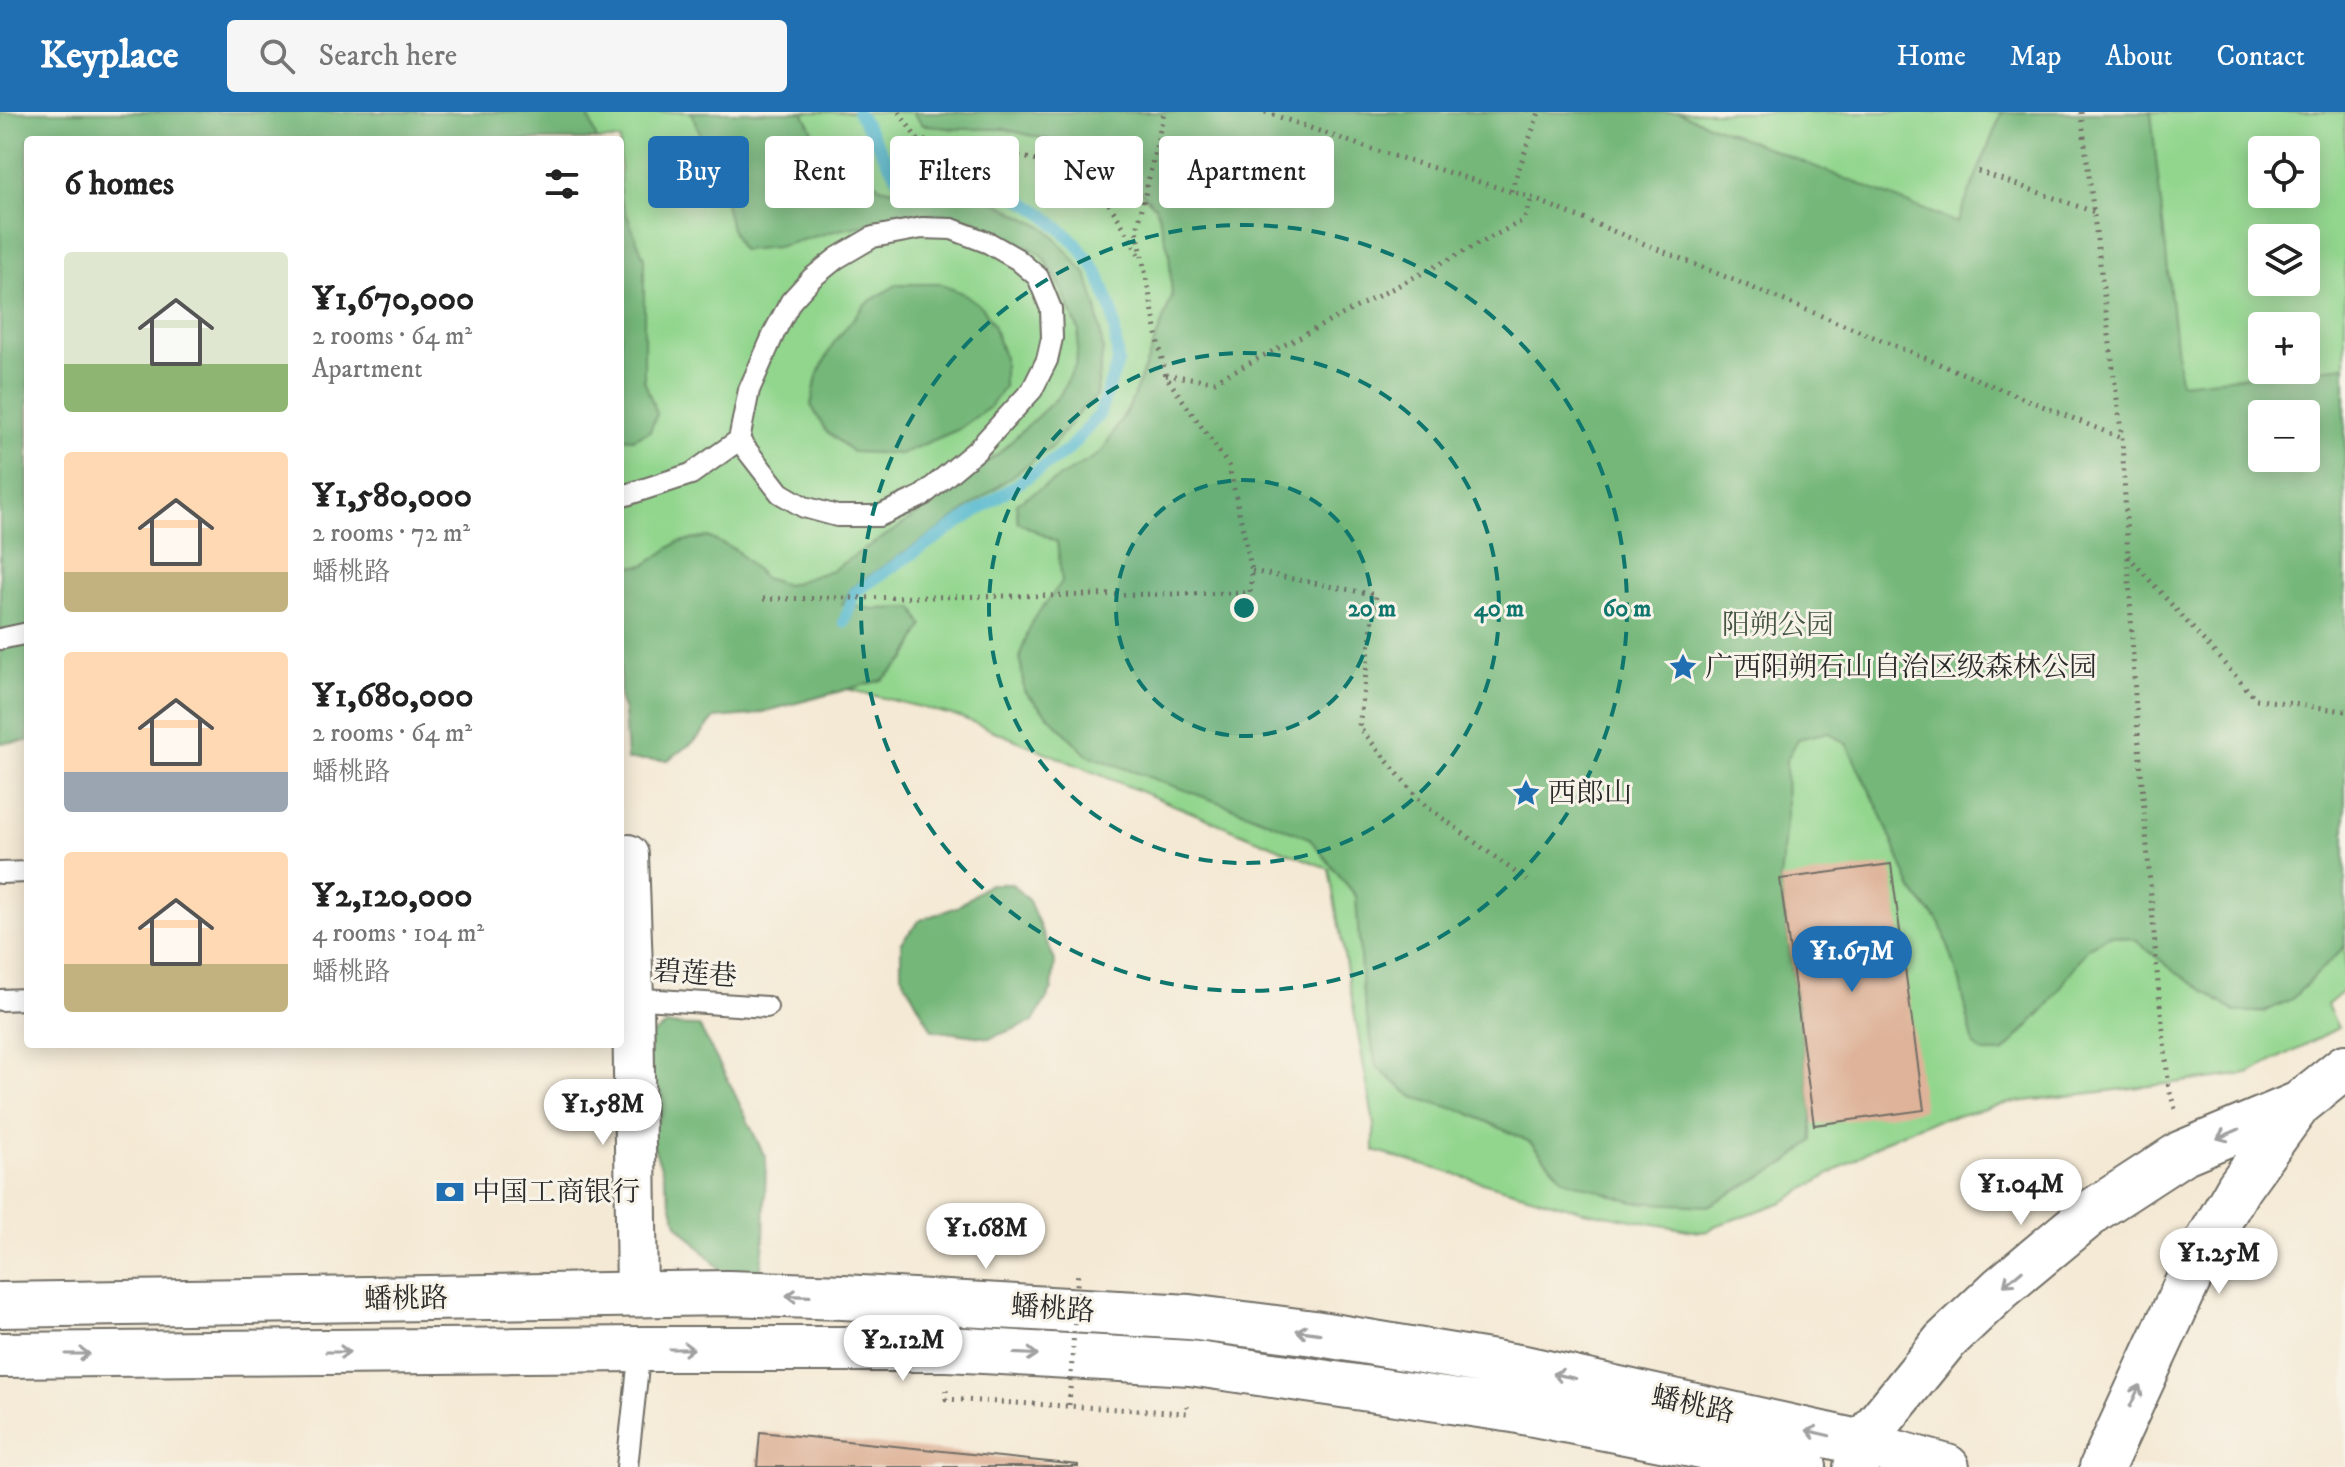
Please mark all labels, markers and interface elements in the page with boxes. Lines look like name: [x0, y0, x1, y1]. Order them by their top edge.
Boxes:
search box: [227, 20, 787, 92]
text: Keyplace: [40, 32, 179, 80]
icon: search: [255, 34, 299, 78]
text: Search here: [319, 38, 457, 75]
text: Home: [1897, 39, 1966, 74]
text: Map: [2010, 39, 2061, 74]
text: About: [2105, 39, 2172, 74]
text: Contact: [2216, 39, 2305, 74]
chip: Buy: [648, 136, 749, 208]
chip: Rent: [765, 136, 874, 208]
chip: Filters: [890, 136, 1019, 208]
chip: New: [1035, 136, 1143, 208]
chip: Apartment: [1159, 136, 1334, 208]
map controls: [2248, 136, 2320, 472]
button: locate: [2248, 136, 2320, 208]
icon: filters: [540, 162, 584, 206]
text: 6 homes: [64, 163, 174, 205]
button: layers: [2248, 224, 2320, 296]
text: ¥1,670,000: [312, 278, 474, 320]
icon: home: [128, 284, 224, 380]
button: +: [2248, 312, 2320, 384]
text: 2 rooms · 64 m²: [312, 320, 472, 353]
text: Apartment: [312, 353, 423, 386]
button: −: [2248, 400, 2320, 472]
text: ¥1,580,000: [312, 475, 472, 517]
icon: home: [128, 484, 224, 580]
text: 2 rooms · 72 m²: [312, 517, 470, 550]
text: 蟠桃路: [312, 556, 390, 589]
centre of rings: [1230, 594, 1258, 622]
text: 20 m: [1348, 594, 1396, 624]
text: 40 m: [1474, 594, 1524, 624]
text: 60 m: [1603, 594, 1651, 624]
park label: 阳朔公园: [1722, 608, 1834, 643]
place label: 广西阳朔石山自治区级森林公园: [1705, 650, 2097, 685]
place icon: 广西阳朔石山自治区级森林公园: [1668, 652, 1698, 682]
text: ¥1,680,000: [312, 675, 474, 717]
icon: home: [128, 684, 224, 780]
text: 2 rooms · 64 m²: [312, 717, 472, 750]
text: 蟠桃路: [312, 756, 390, 789]
place label: 西郎山: [1548, 776, 1632, 811]
place icon: 西郎山: [1511, 778, 1541, 808]
text: ¥2,120,000: [312, 875, 473, 917]
icon: home: [128, 884, 224, 980]
text: 4 rooms · 104 m²: [312, 917, 484, 950]
pin: ¥1.67M: [1787, 926, 1917, 994]
text: ¥1.67M: [1810, 935, 1894, 968]
street label: 碧莲巷: [652, 954, 738, 994]
text: 蟠桃路: [312, 956, 390, 989]
pin: ¥1.58M: [538, 1079, 668, 1147]
text: ¥1.58M: [562, 1088, 644, 1121]
one-way arrow: [2216, 1128, 2240, 1143]
pin: ¥1.04M: [1956, 1159, 2086, 1227]
text: ¥1.04M: [1978, 1168, 2064, 1201]
place label: 中国工商银行: [472, 1175, 640, 1210]
bank icon: 中国工商银行: [435, 1177, 465, 1207]
pin: ¥1.68M: [921, 1203, 1051, 1271]
text: ¥1.68M: [944, 1212, 1028, 1245]
pin: ¥1.25M: [2154, 1228, 2284, 1296]
text: ¥1.25M: [2178, 1237, 2260, 1270]
one-way arrow: [2003, 1269, 2024, 1287]
street label: 蟠桃路: [364, 1281, 448, 1317]
one-way arrow: [785, 1288, 812, 1303]
street label: 蟠桃路: [1010, 1289, 1096, 1329]
pin: ¥2.12M: [838, 1315, 968, 1383]
text: ¥2.12M: [862, 1324, 944, 1357]
one-way arrow: [1296, 1324, 1321, 1339]
one-way arrow: [668, 1341, 695, 1357]
one-way arrow: [324, 1344, 351, 1360]
one-way arrow: [64, 1346, 91, 1362]
one-way arrow: [1012, 1346, 1039, 1361]
one-way arrow: [1552, 1368, 1577, 1383]
street label: 蟠桃路: [1648, 1379, 1738, 1431]
one-way arrow: [2128, 1384, 2143, 1408]
one-way arrow: [1806, 1425, 1831, 1440]

